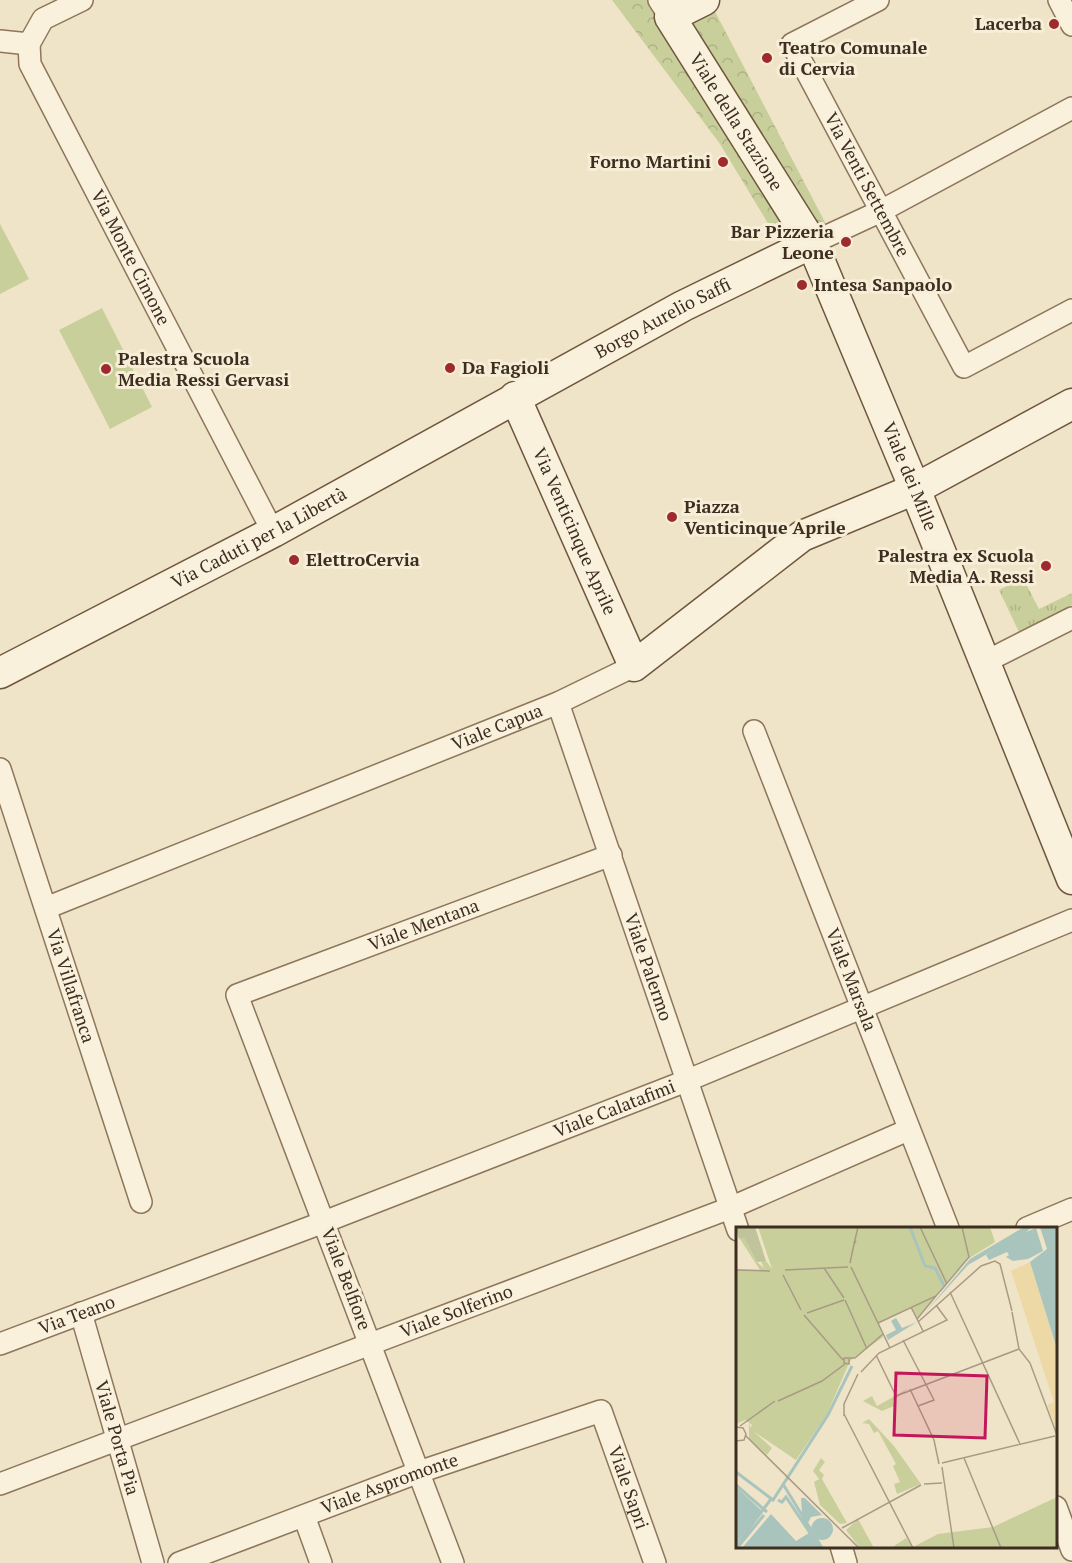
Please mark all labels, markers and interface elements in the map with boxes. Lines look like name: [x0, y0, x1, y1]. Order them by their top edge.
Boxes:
place label: Lacerba: [975, 11, 1042, 35]
marker: Lacerba: [1047, 17, 1061, 31]
place label: Teatro Comunale di Cervia: [779, 35, 928, 80]
street label: Viale della Stazione: [684, 48, 789, 195]
marker: Teatro Comunale di Cervia: [760, 51, 774, 65]
street label: Via Venti Settembre: [820, 108, 916, 261]
place label: Forno Martini: [590, 149, 711, 173]
marker: Forno Martini: [716, 155, 730, 169]
street label: Via Monte Cimone: [86, 185, 177, 329]
place label: Bar Pizzeria Leone: [731, 219, 834, 264]
marker: Bar Pizzeria Leone: [839, 235, 853, 249]
street label: Borgo Aurelio Saffi: [590, 271, 735, 363]
place label: Intesa Sanpaolo: [814, 272, 952, 296]
marker: Intesa Sanpaolo: [795, 278, 809, 292]
place label: Palestra Scuola Media Ressi Gervasi: [118, 346, 289, 391]
place label: Da Fagioli: [462, 355, 549, 379]
marker: Da Fagioli: [443, 361, 457, 375]
marker: Palestra Scuola Media Ressi Gervasi: [99, 362, 113, 376]
street label: Viale dei Mille: [877, 418, 944, 534]
street label: Via Venticinque Aprile: [528, 444, 623, 618]
street label: Via Caduti per la Libertà: [167, 481, 350, 594]
place label: Piazza Venticinque Aprile: [684, 494, 846, 539]
marker: Piazza Venticinque Aprile: [665, 510, 679, 524]
place label: Palestra ex Scuola Media A. Ressi: [878, 543, 1034, 588]
place label: ElettroCervia: [306, 547, 420, 571]
marker: ElettroCervia: [287, 553, 301, 567]
marker: Palestra ex Scuola Media A. Ressi: [1039, 559, 1053, 573]
street label: Viale Capua: [448, 697, 546, 755]
street label: Viale Mentana: [364, 893, 482, 956]
street label: Viale Palermo: [620, 910, 679, 1024]
street label: Viale Marsala: [821, 924, 883, 1034]
street label: Via Villafranca: [42, 925, 101, 1046]
street label: Viale Calatafimi: [550, 1073, 678, 1142]
street label: Viale Belfiore: [316, 1224, 377, 1333]
inset map: [736, 1227, 1057, 1548]
street label: Viale Solferino: [396, 1278, 516, 1343]
street label: Via Teano: [35, 1289, 118, 1340]
street label: Viale Porta Pia: [90, 1378, 146, 1498]
street label: Viale Sapri: [603, 1442, 655, 1532]
street label: Viale Aspromonte: [317, 1447, 461, 1519]

